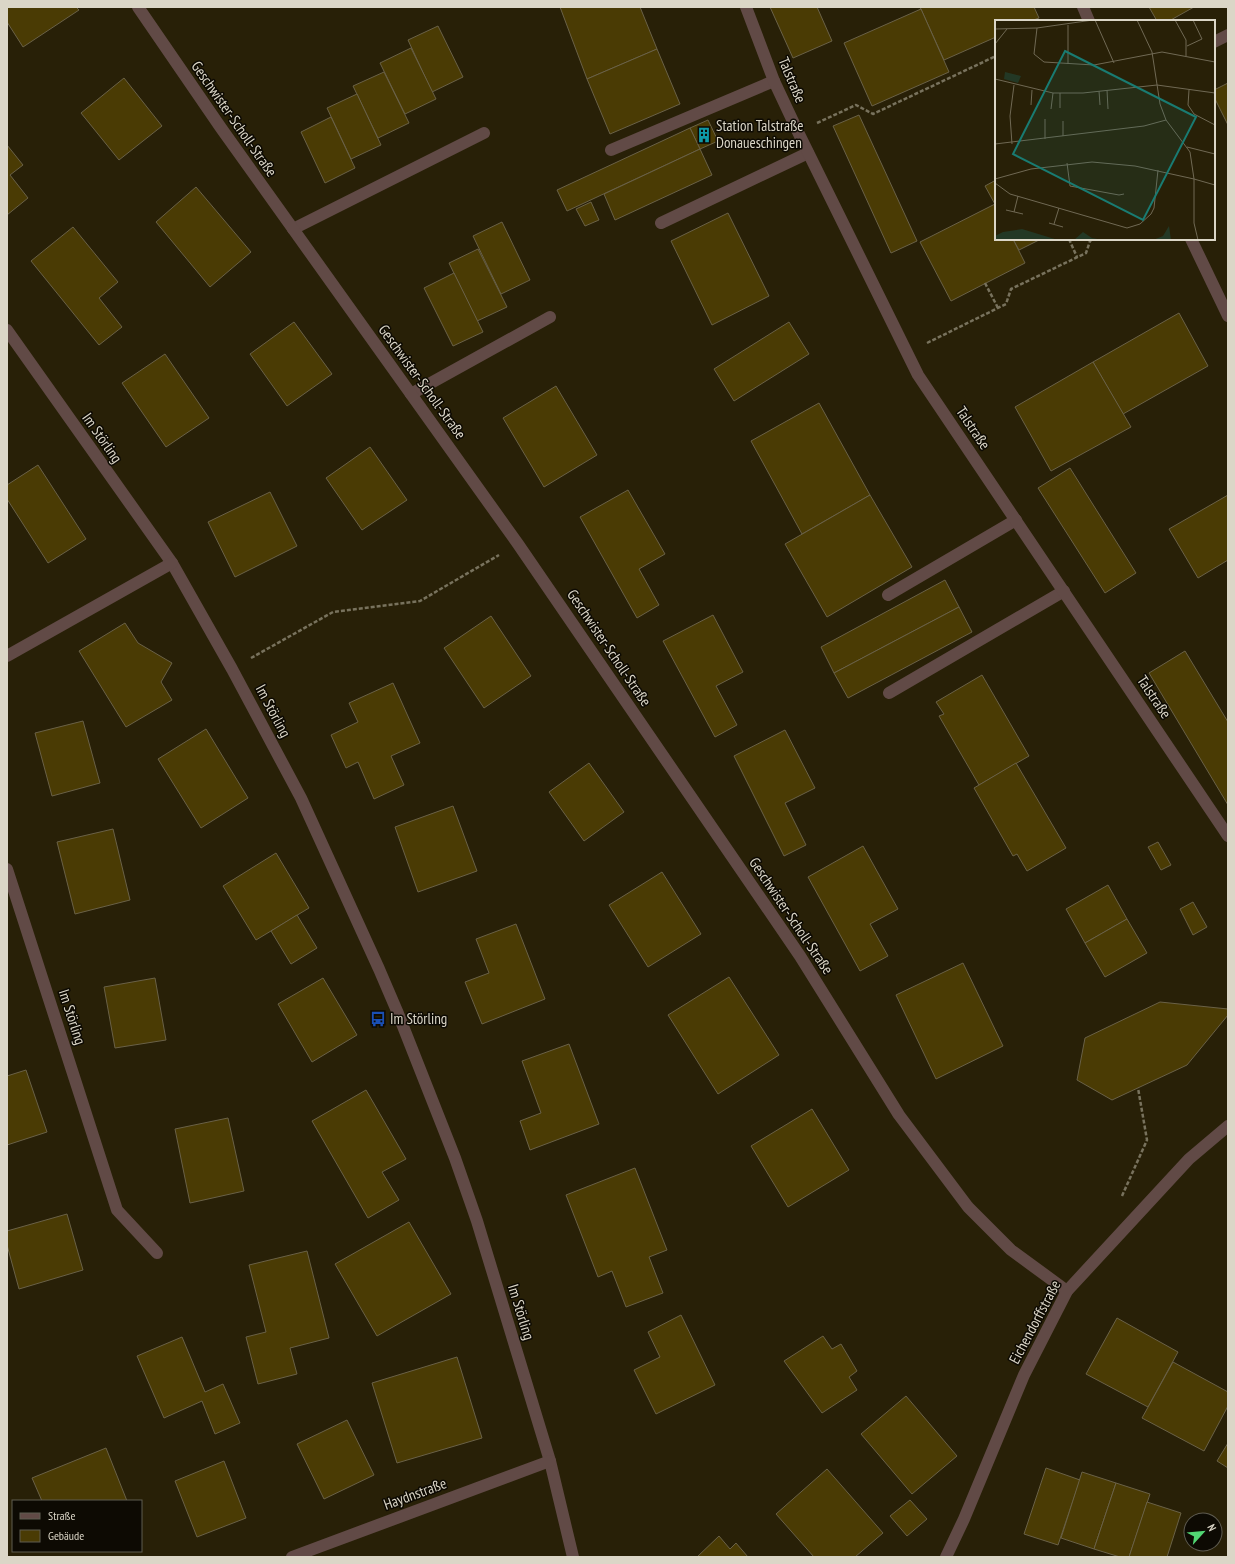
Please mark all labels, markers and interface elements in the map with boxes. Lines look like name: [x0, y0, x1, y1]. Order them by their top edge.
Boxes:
inset map: [995, 20, 1215, 240]
street label: Talstraße: [774, 54, 811, 105]
street label: Geschwister-Scholl-Straße: [187, 57, 281, 180]
place label: Station Talstraße Donaueschingen: [716, 116, 804, 152]
building icon: Station Talstraße Donaueschingen: [695, 126, 713, 144]
street label: Geschwister-Scholl-Straße: [375, 321, 470, 443]
street label: Talstraße: [952, 403, 995, 453]
street label: Im Störling: [78, 409, 127, 467]
street label: Geschwister-Scholl-Straße: [563, 586, 656, 710]
street label: Talstraße: [1133, 672, 1176, 722]
street label: Im Störling: [252, 681, 295, 741]
street label: Geschwister-Scholl-Straße: [745, 854, 838, 978]
street label: Im Störling: [55, 987, 90, 1047]
place label: Im Störling: [390, 1009, 447, 1028]
bus stop icon: Im Störling: [369, 1010, 387, 1028]
street label: Eichendorffstraße: [1005, 1277, 1065, 1367]
street label: Im Störling: [504, 1282, 539, 1342]
street label: Haydnstraße: [381, 1473, 449, 1514]
legend: [12, 1500, 142, 1552]
text: Straße: [48, 1508, 75, 1523]
north arrow: [1183, 1512, 1223, 1552]
text: N: [1204, 1522, 1220, 1533]
text: Gebäude: [48, 1528, 84, 1543]

